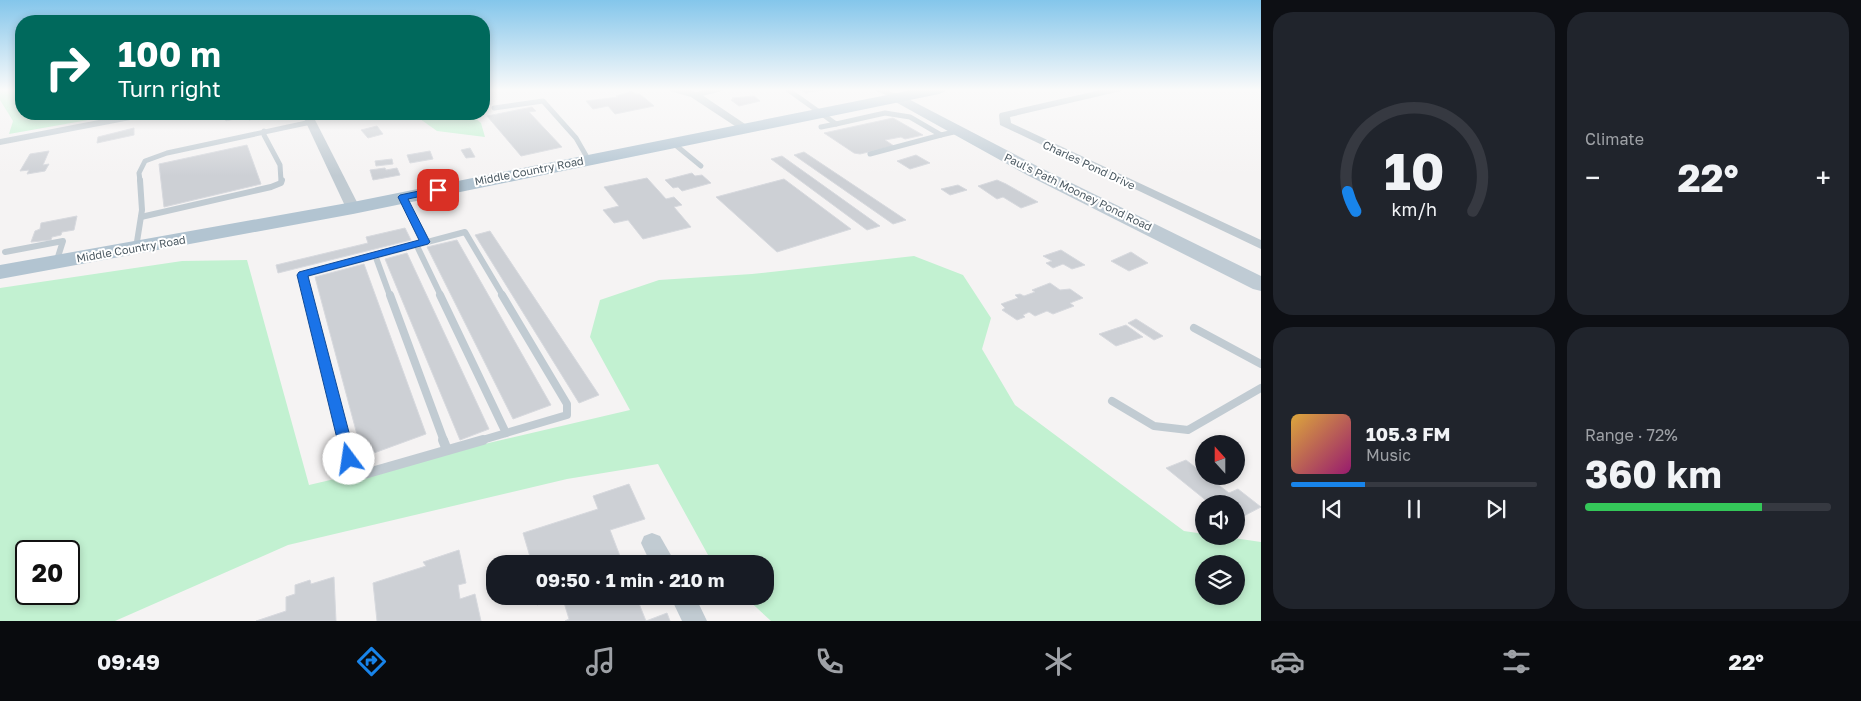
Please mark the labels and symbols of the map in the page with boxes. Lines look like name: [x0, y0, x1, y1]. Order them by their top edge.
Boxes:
street label: Charles Pond Drive: [1041, 137, 1137, 192]
street label: Paul's Path Mooney Pond Road: [1002, 150, 1154, 233]
street label: Middle Country Road: [473, 154, 585, 187]
pin: [417, 169, 459, 211]
street label: Middle Country Road: [75, 232, 187, 265]
position arrow: [322, 432, 374, 484]
north arrow: [1195, 435, 1245, 485]
speed limit sign: 20: [15, 540, 80, 605]

